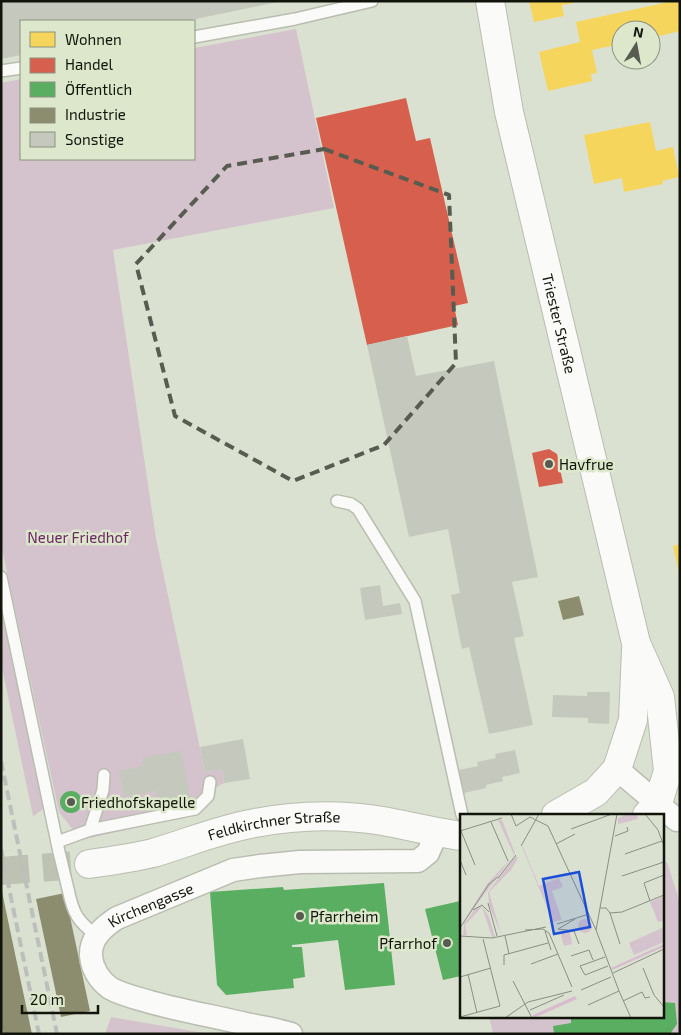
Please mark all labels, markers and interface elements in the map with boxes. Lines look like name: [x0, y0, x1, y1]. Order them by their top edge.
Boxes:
legend: [20, 20, 195, 160]
north arrow: [611, 20, 661, 70]
text: N: [632, 22, 645, 41]
text: Wohnen: [65, 30, 122, 48]
text: Handel: [65, 55, 114, 73]
text: Öffentlich: [65, 80, 132, 98]
text: Industrie: [65, 105, 126, 123]
text: Sonstige: [65, 130, 124, 148]
street label: Triester Straße: [539, 272, 580, 375]
place label: Havfrue: [559, 455, 614, 473]
marker: Havfrue: [543, 458, 555, 470]
park label: Neuer Friedhof: [27, 528, 129, 546]
place label: Friedhofskapelle: [81, 793, 195, 811]
marker: Friedhofskapelle: [65, 796, 77, 808]
street label: Feldkirchner Straße: [205, 807, 341, 844]
inset map: [460, 814, 664, 1018]
street label: Kirchengasse: [104, 878, 196, 931]
place label: Pfarrheim: [310, 907, 378, 925]
marker: Pfarrheim: [294, 910, 306, 922]
place label: Pfarrhof: [379, 934, 437, 952]
marker: Pfarrhof: [441, 937, 453, 949]
scale bar: [22, 982, 99, 1014]
text: 20 m: [30, 990, 64, 1008]

